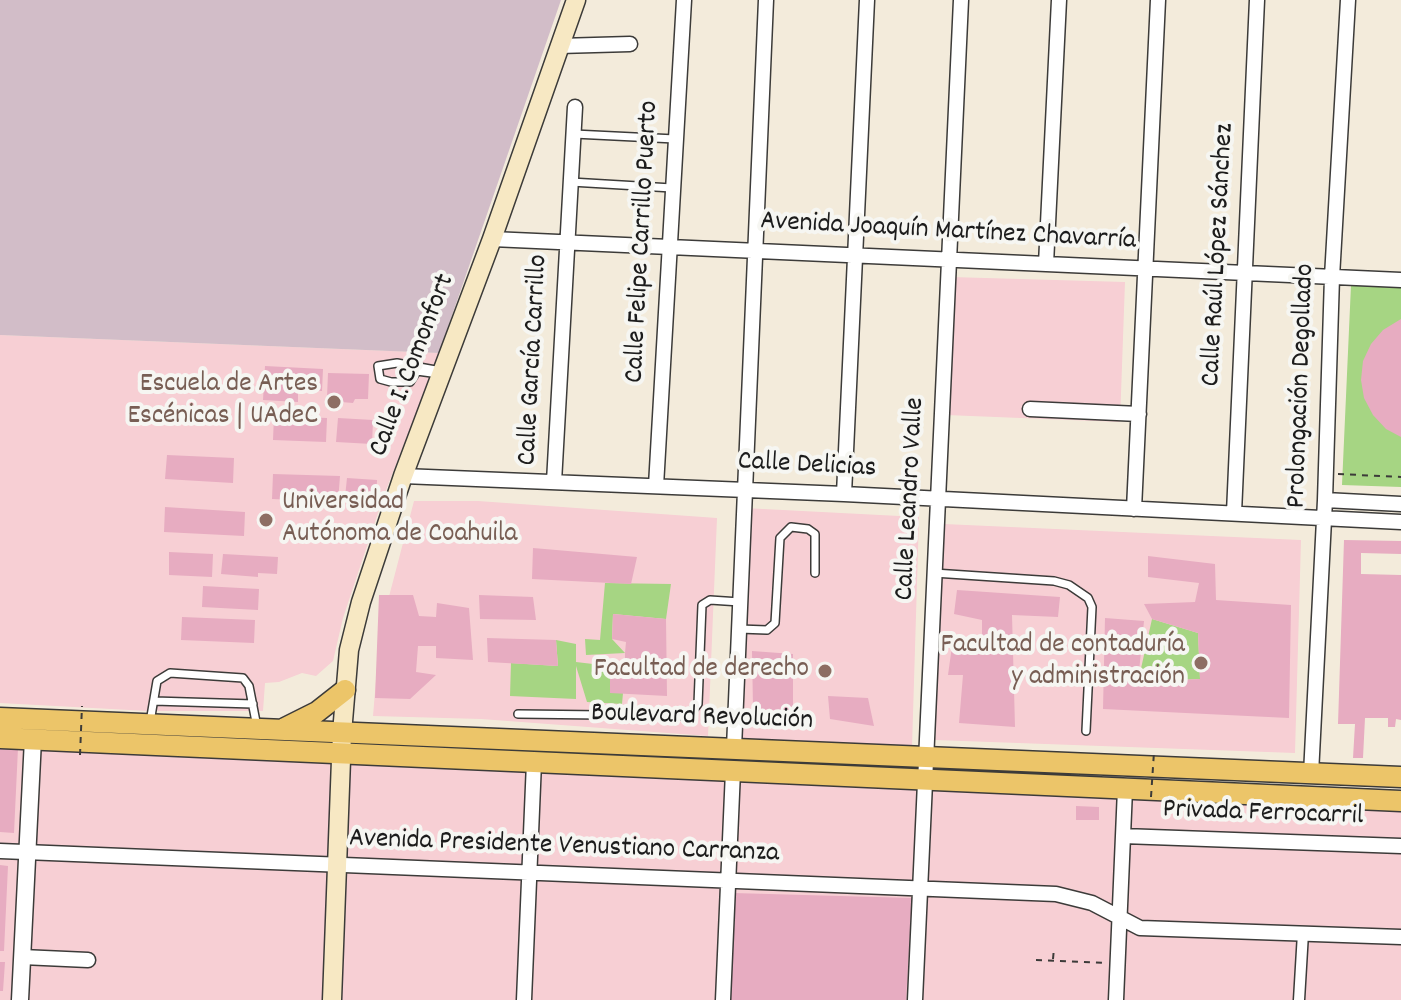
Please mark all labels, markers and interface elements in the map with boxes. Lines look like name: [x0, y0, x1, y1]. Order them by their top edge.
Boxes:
street label: Calle Felipe Carrillo Puerto: [620, 100, 668, 384]
street label: Calle Raúl López Sánchez: [1196, 123, 1244, 387]
street label: Avenida Joaquín Martínez Chavarría: [759, 206, 1137, 260]
street label: Calle García Carrillo: [513, 254, 557, 466]
street label: Prolongación Degollado: [1282, 263, 1324, 509]
street label: Calle I. Comonfort: [364, 270, 464, 462]
place label: Escuela de Artes Escénicas | UAdeC: [127, 369, 318, 435]
marker: Escuela de Artes Escénicas | UAdeC: [325, 393, 343, 411]
street label: Calle Leandro Valle: [890, 397, 934, 601]
street label: Calle Delicias: [737, 447, 877, 487]
place label: Universidad Autónoma de Coahuila: [282, 487, 517, 553]
marker: Universidad Autónoma de Coahuila: [257, 511, 275, 529]
place label: Facultad de contaduría y administración: [941, 630, 1185, 696]
place label: Facultad de derecho: [594, 654, 809, 688]
marker: Facultad de contaduría y administración: [1192, 654, 1210, 672]
marker: Facultad de derecho: [816, 662, 834, 680]
street label: Boulevard Revolución: [590, 698, 814, 740]
street label: Privada Ferrocarril: [1162, 795, 1364, 835]
street label: Avenida Presidente Venustiano Carranza: [348, 824, 780, 872]

